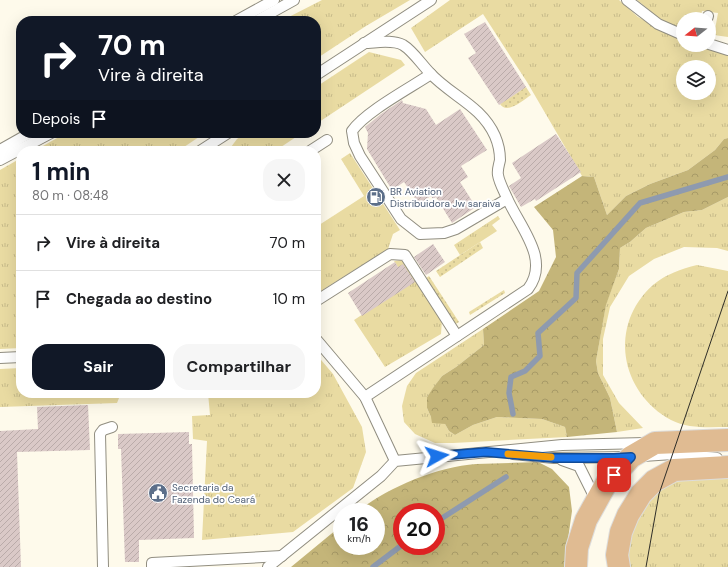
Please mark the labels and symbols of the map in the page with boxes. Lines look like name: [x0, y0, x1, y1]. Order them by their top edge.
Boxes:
north arrow: [676, 12, 716, 52]
place label: BR Aviation Distribuidora Jw saraiva: [390, 185, 500, 210]
fuel station icon: BR Aviation Distribuidora Jw saraiva: [365, 186, 387, 208]
position arrow: [416, 435, 458, 477]
pin: [597, 458, 631, 492]
place label: Secretaria da Fazenda do Ceará: [172, 481, 255, 506]
public building icon: Secretaria da Fazenda do Ceará: [147, 482, 169, 504]
speed limit sign: 20: [393, 503, 445, 555]

